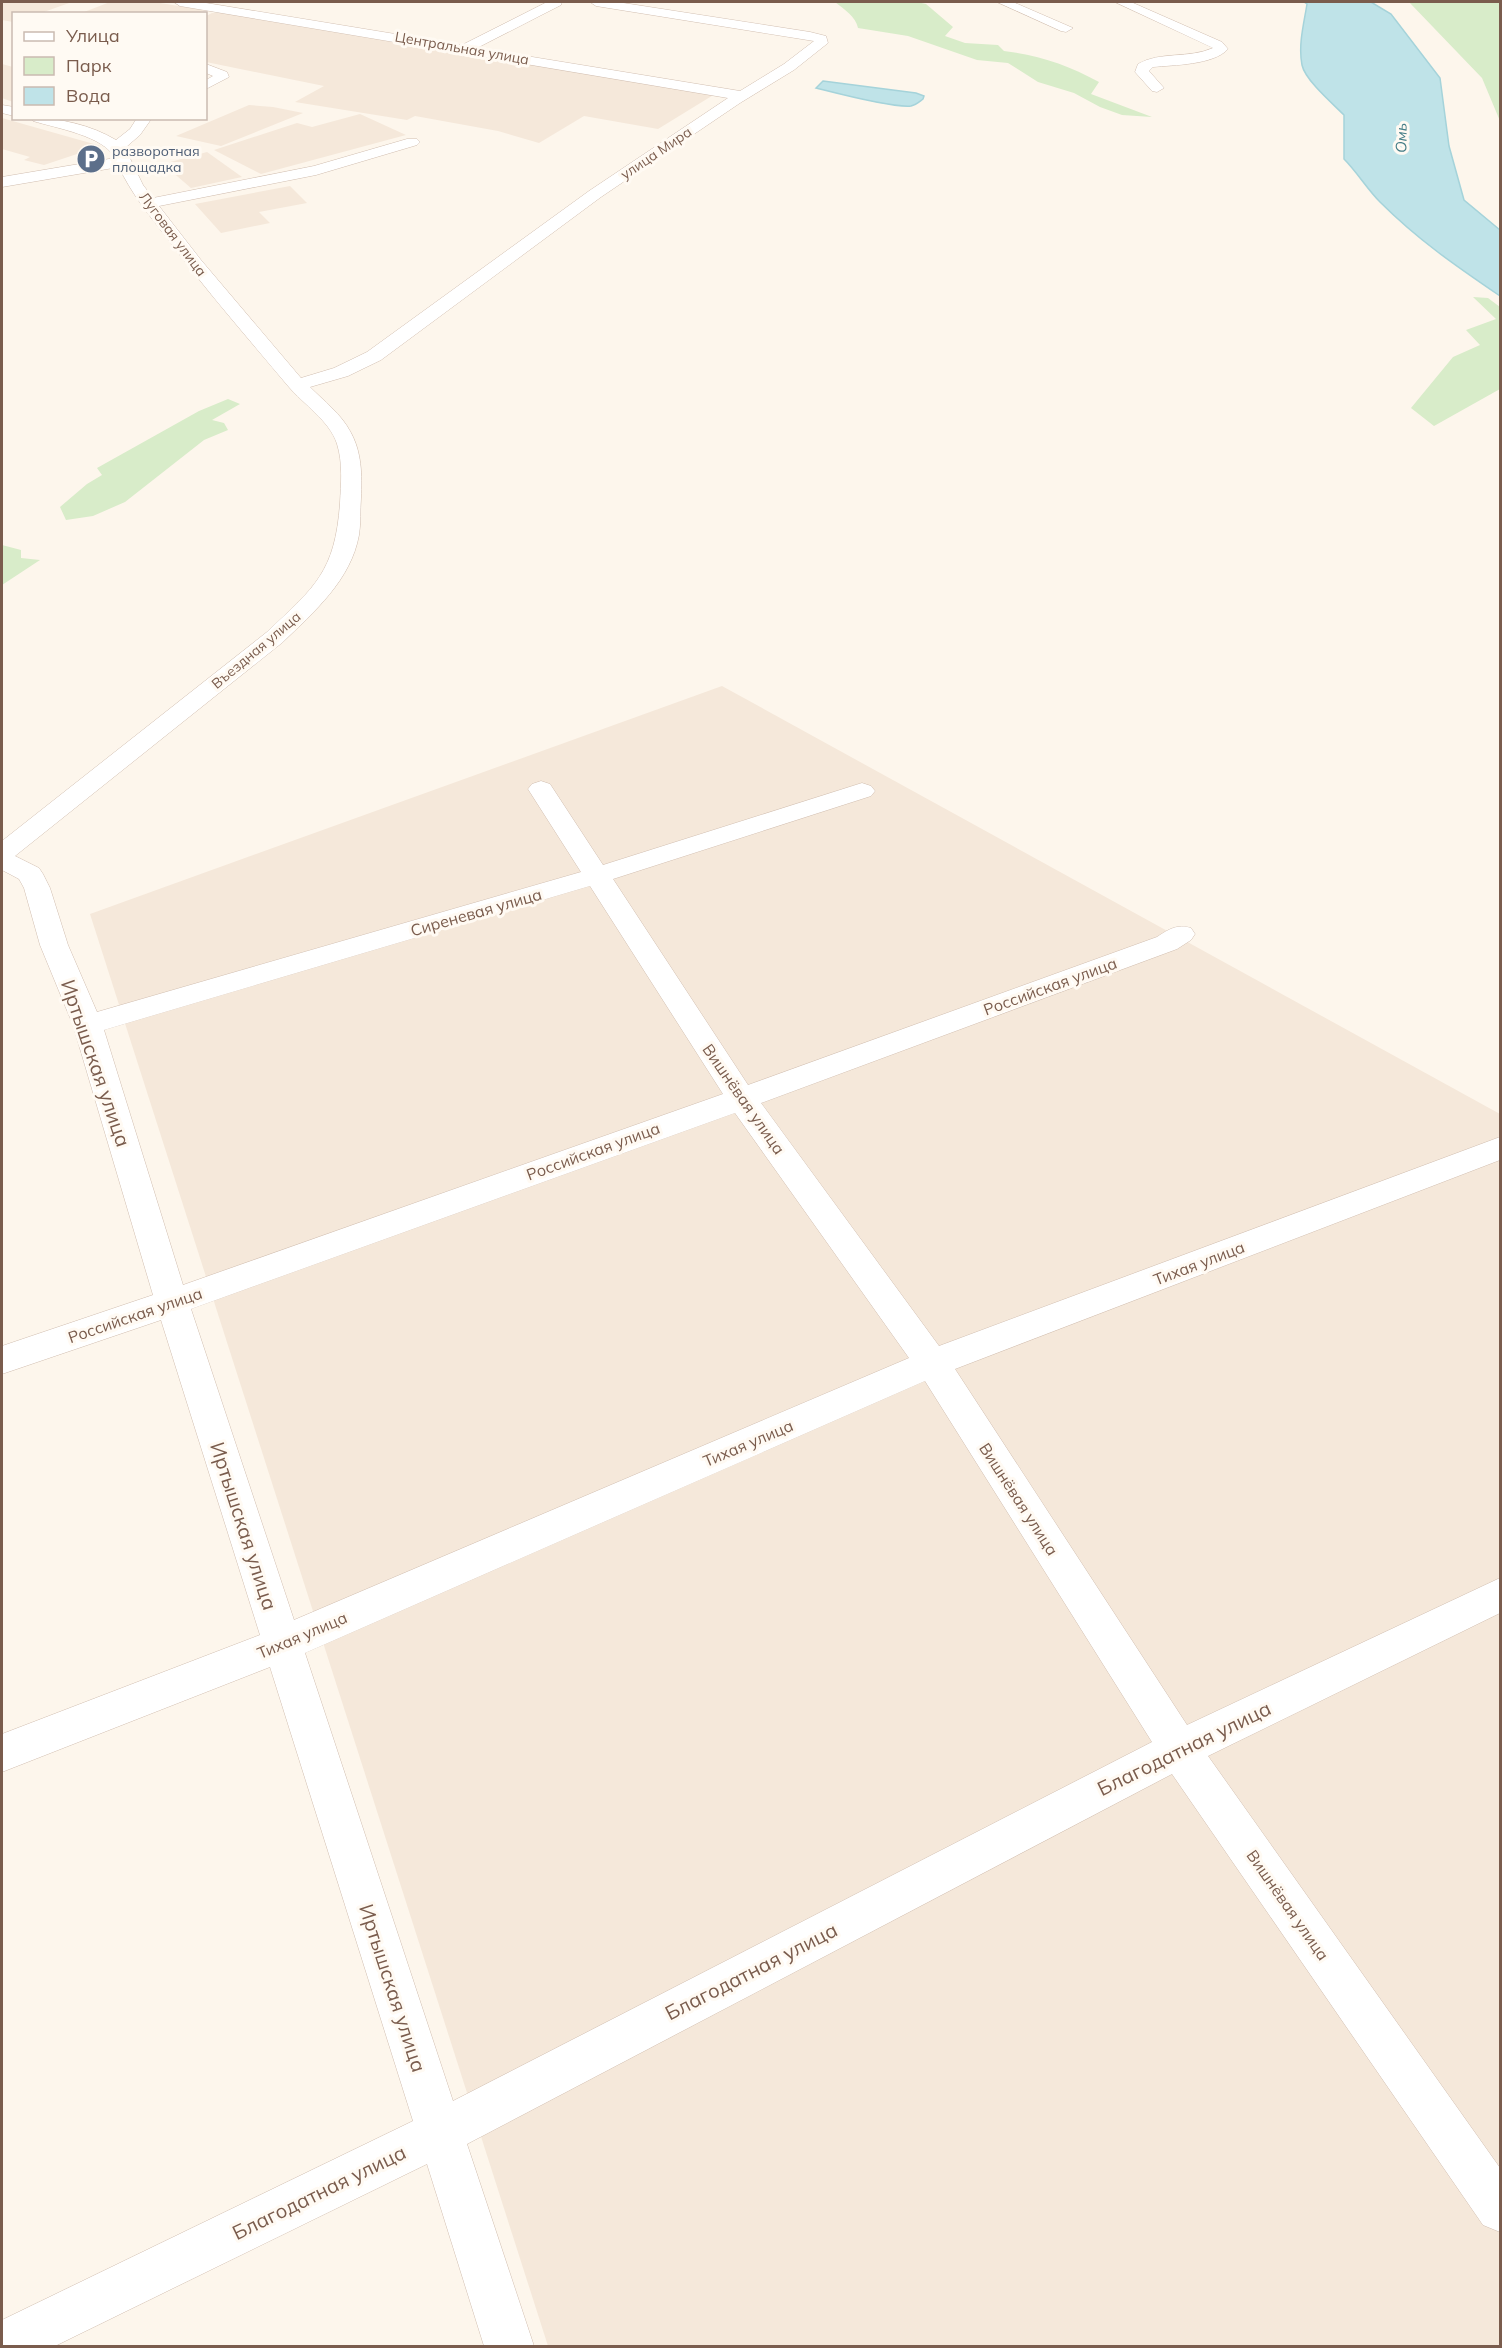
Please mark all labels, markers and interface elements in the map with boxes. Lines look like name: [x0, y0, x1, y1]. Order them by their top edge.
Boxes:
legend: [12, 12, 207, 120]
text: Улица: [65, 24, 120, 47]
street label: Центральная улица: [394, 27, 530, 69]
text: Парк: [66, 54, 112, 77]
text: Вода: [66, 84, 111, 107]
street label: улица Мира: [617, 123, 695, 183]
water label: Омь: [1391, 123, 1411, 153]
place label: разворотная площадка: [112, 142, 200, 176]
parking icon: разворотная площадка: [75, 143, 107, 175]
street label: Луговая улица: [135, 188, 211, 280]
street label: Въездная улица: [208, 607, 304, 693]
street label: Сиреневая улица: [408, 884, 544, 940]
street label: Российская улица: [980, 953, 1120, 1019]
street label: Иртышская улица: [56, 976, 136, 1150]
street label: Вишнёвая улица: [698, 1040, 790, 1158]
street label: Российская улица: [523, 1118, 663, 1184]
street label: Тихая улица: [1151, 1236, 1247, 1290]
street label: Российская улица: [65, 1283, 205, 1347]
street label: Тихая улица: [700, 1415, 796, 1471]
street label: Иртышская улица: [205, 1439, 283, 1613]
street label: Вишнёвая улица: [975, 1439, 1063, 1559]
street label: Тихая улица: [254, 1607, 350, 1663]
street label: Благодатная улица: [1093, 1695, 1275, 1801]
street label: Вишнёвая улица: [1242, 1846, 1334, 1964]
street label: Иртышская улица: [354, 1901, 432, 2075]
street label: Благодатная улица: [661, 1917, 841, 2025]
street label: Благодатная улица: [228, 2139, 410, 2245]

